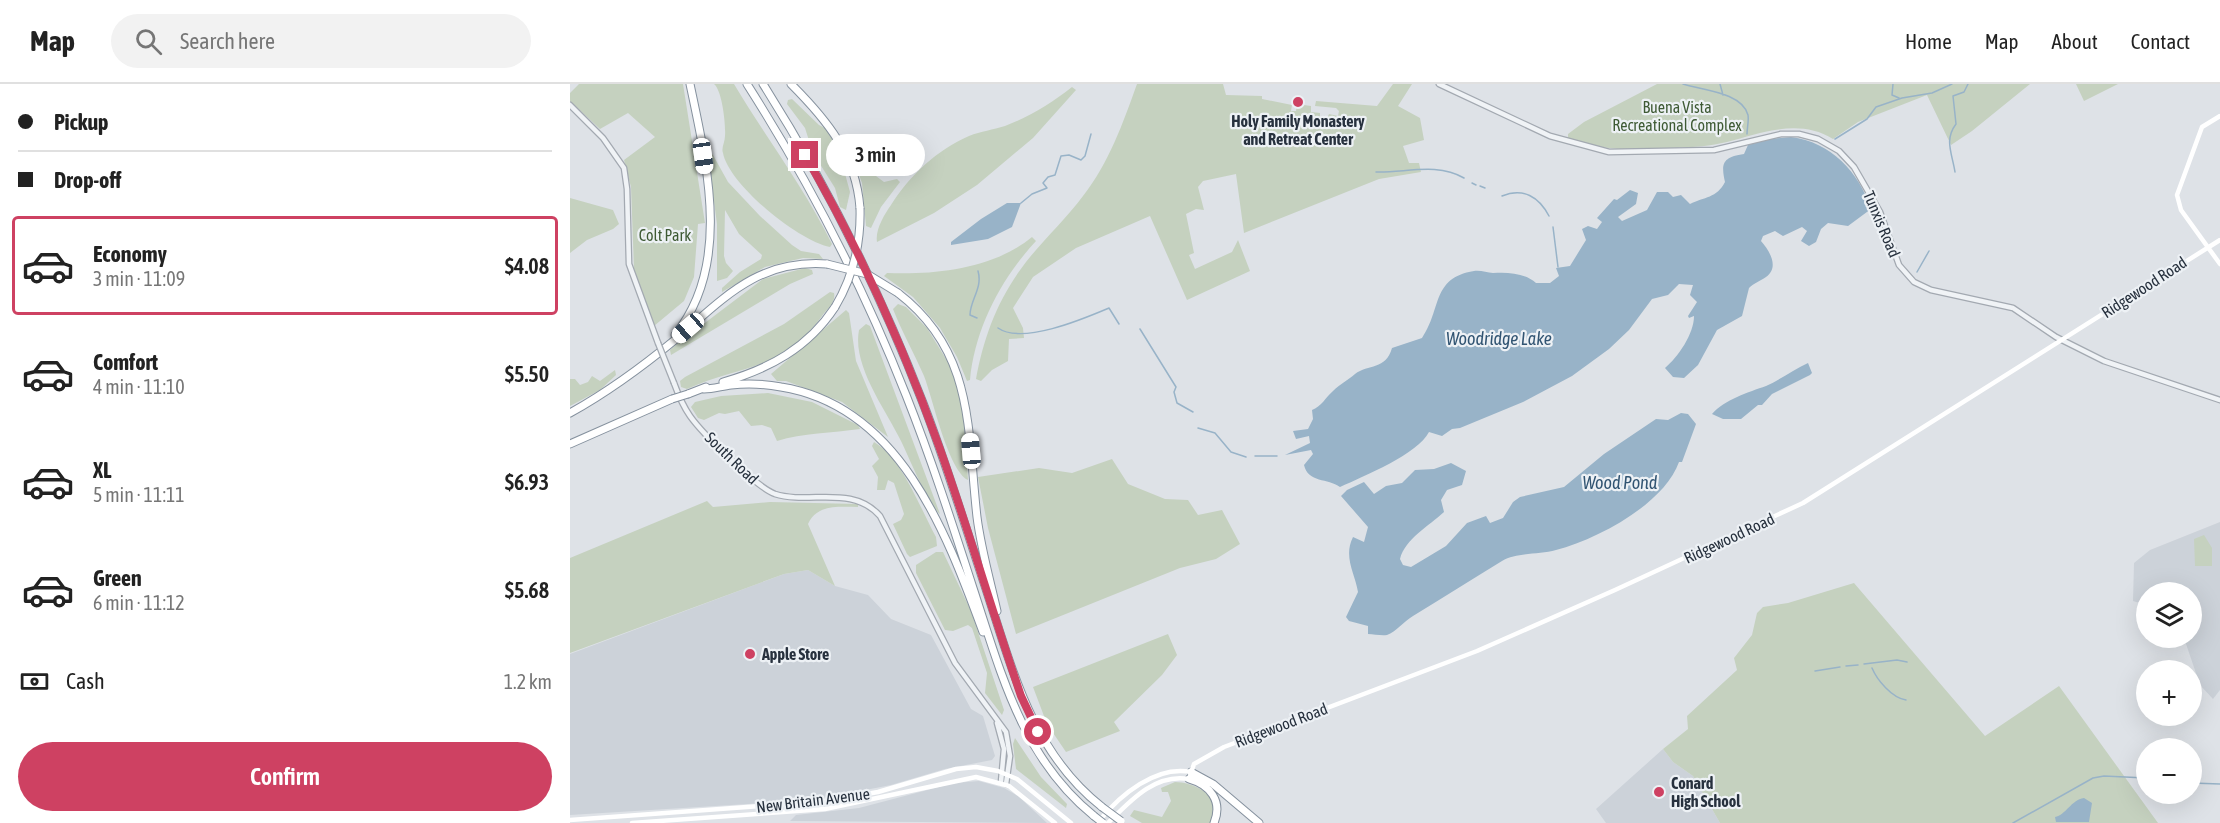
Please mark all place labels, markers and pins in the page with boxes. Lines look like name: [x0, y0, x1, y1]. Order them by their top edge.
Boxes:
marker: Holy Family Monastery and Retreat Center: [1291, 95, 1305, 109]
place label: Holy Family Monastery and Retreat Center: [1231, 112, 1365, 148]
place label: Apple Store: [761, 645, 829, 663]
marker: Apple Store: [743, 647, 757, 661]
place label: Conard High School: [1671, 774, 1741, 810]
marker: Conard High School: [1652, 785, 1666, 799]

